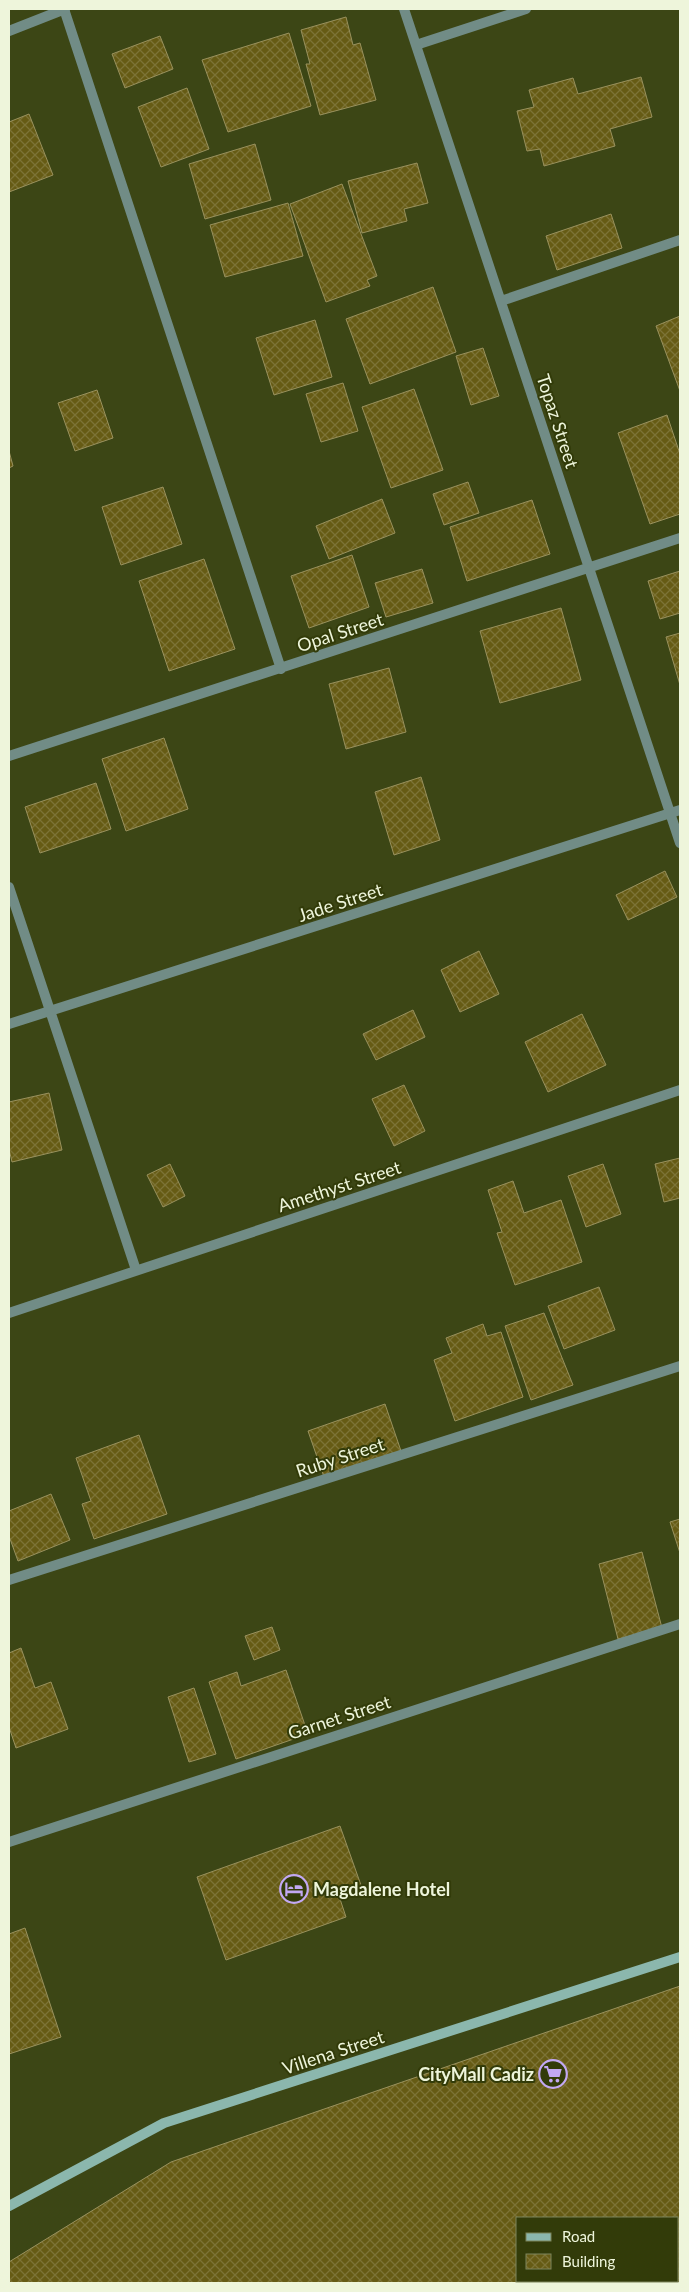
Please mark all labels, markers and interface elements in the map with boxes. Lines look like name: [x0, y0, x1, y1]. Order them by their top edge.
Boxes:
street label: Topaz Street: [532, 371, 584, 471]
street label: Opal Street: [294, 608, 386, 656]
street label: Jade Street: [295, 878, 386, 926]
street label: Amethyst Street: [275, 1156, 404, 1216]
street label: Ruby Street: [293, 1432, 387, 1482]
street label: Garnet Street: [285, 1690, 394, 1744]
hotel icon: Magdalene Hotel: [279, 1874, 309, 1904]
place label: Magdalene Hotel: [313, 1878, 450, 1900]
street label: Villena Street: [279, 2025, 387, 2079]
supermarket icon: CityMall Cadiz: [538, 2059, 568, 2089]
place label: CityMall Cadiz: [418, 2063, 534, 2085]
legend: [516, 2217, 679, 2282]
text: Road: [562, 2227, 595, 2245]
text: Building: [562, 2252, 615, 2270]

